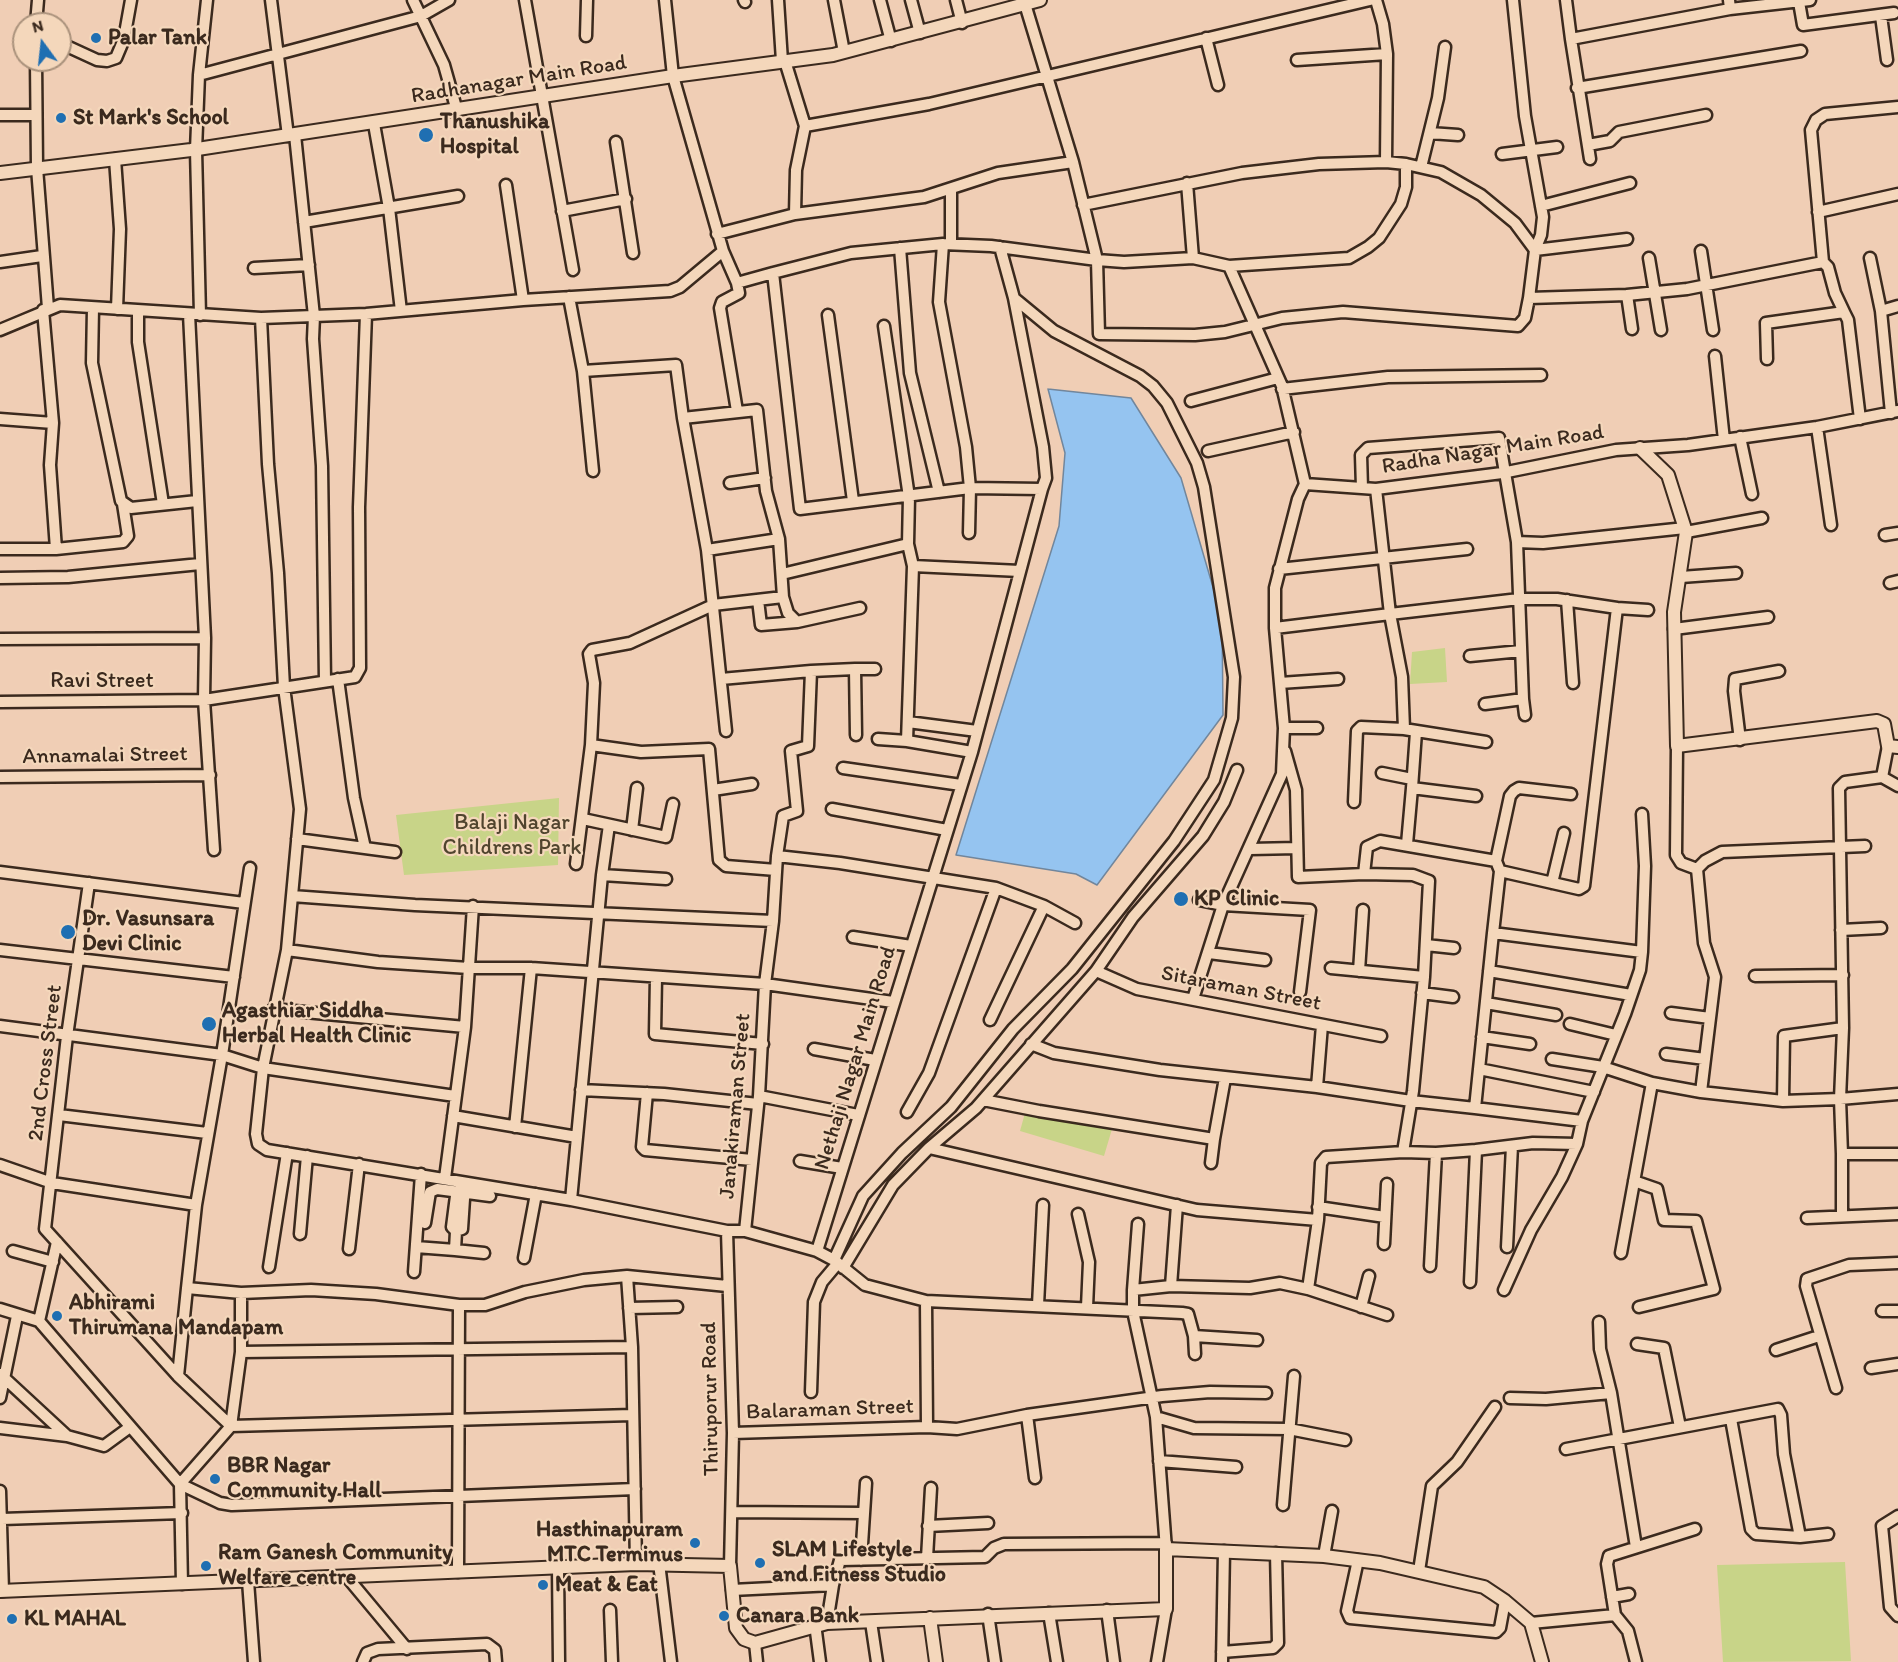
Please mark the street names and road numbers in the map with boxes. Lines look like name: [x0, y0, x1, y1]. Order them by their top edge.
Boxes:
street label: Radhanagar Main Road: [409, 50, 629, 110]
street label: Radha Nagar Main Road: [1380, 419, 1606, 481]
street label: Ravi Street: [50, 668, 154, 694]
street label: Annamalai Street: [22, 741, 188, 771]
street label: Nethaji Nagar Main Road: [809, 943, 903, 1173]
street label: Sitaraman Street: [1159, 961, 1323, 1017]
street label: 2nd Cross Street: [23, 983, 69, 1143]
street label: Janakiraman Street: [715, 1012, 757, 1200]
street label: Thiruporur Road: [696, 1322, 726, 1476]
street label: Balaraman Street: [746, 1394, 914, 1426]

